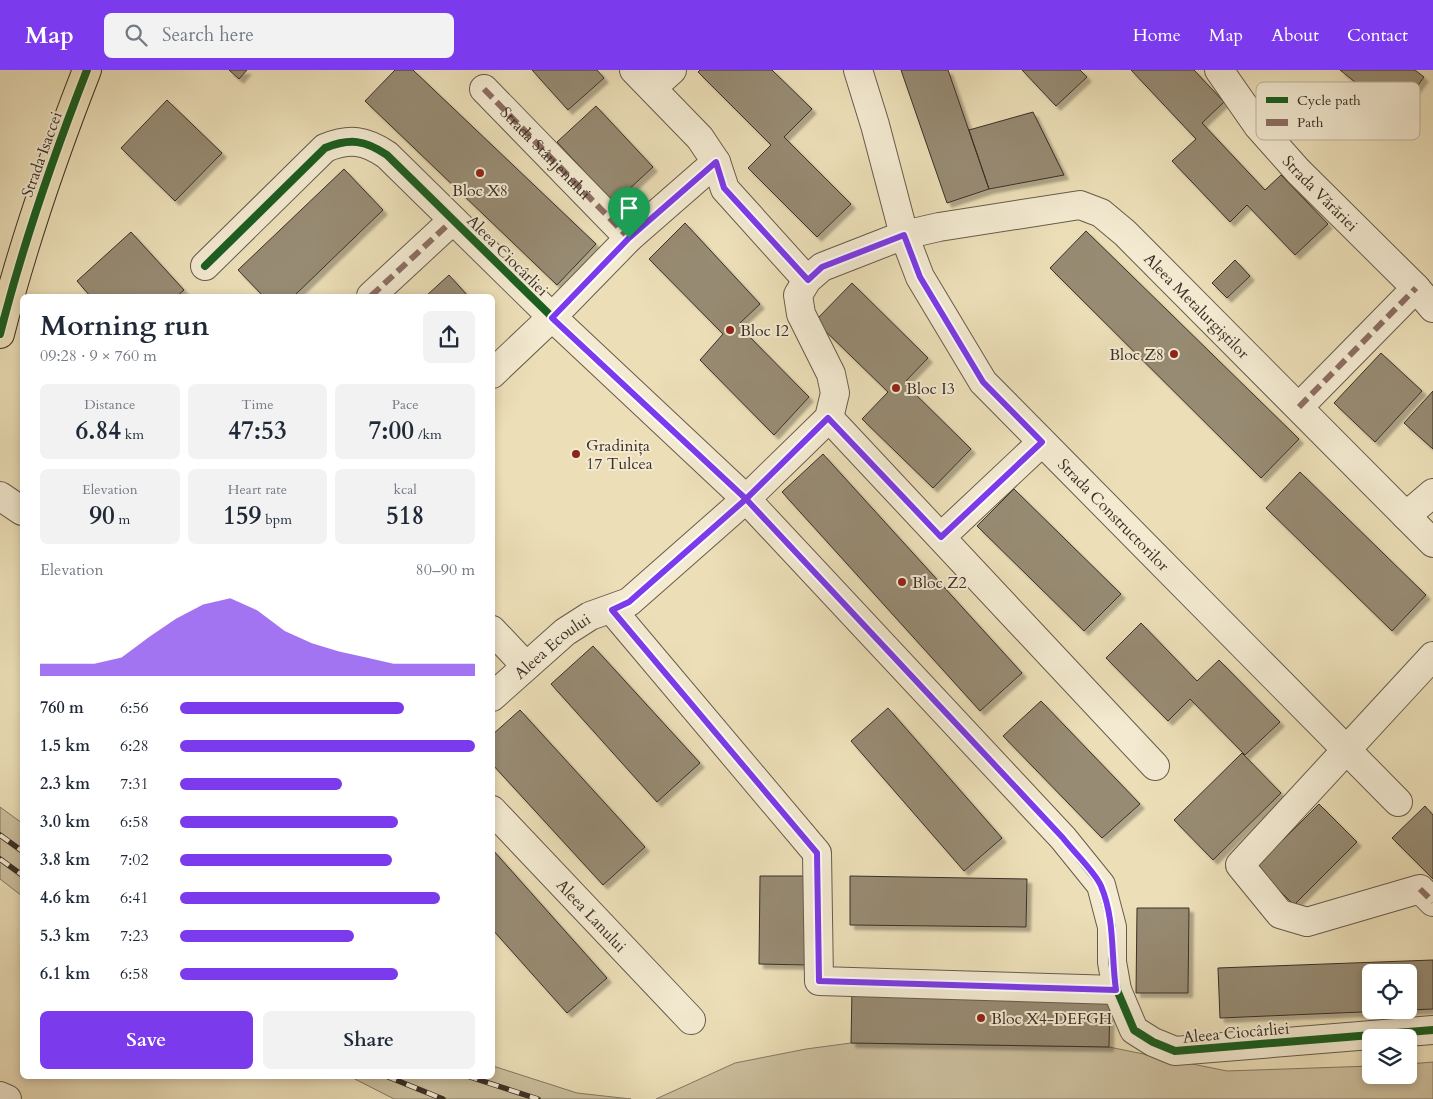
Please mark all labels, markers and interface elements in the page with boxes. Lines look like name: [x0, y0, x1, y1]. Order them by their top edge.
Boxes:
search box: [104, 13, 454, 58]
text: Map: [25, 19, 74, 52]
icon: search: [122, 21, 150, 49]
text: Search here: [162, 22, 254, 48]
text: Home: [1133, 23, 1181, 48]
text: Map: [1209, 23, 1243, 48]
text: About: [1271, 23, 1319, 48]
text: Contact: [1347, 23, 1408, 48]
legend: [1256, 82, 1420, 140]
text: Cycle path: [1297, 91, 1361, 110]
street label: Strada Stânjenului: [495, 102, 596, 205]
street label: Strada Isaccei: [16, 108, 68, 200]
text: Path: [1297, 113, 1324, 132]
street label: Strada Vărăriei: [1277, 151, 1363, 237]
marker: Bloc X8: [474, 167, 486, 179]
place label: Bloc X8: [452, 180, 508, 202]
pin: [608, 187, 650, 238]
icon: arrive: [615, 194, 643, 222]
street label: Aleea Ciocârliei: [462, 210, 553, 302]
street label: Aleea Metalurgiștilor: [1139, 248, 1254, 364]
text: Morning run: [40, 307, 209, 345]
button: share: [423, 311, 475, 363]
place label: Bloc I2: [740, 320, 789, 342]
marker: Bloc I2: [724, 324, 736, 336]
place label: Bloc Z8: [1109, 344, 1164, 366]
text: 09:28 · 9 × 760 m: [40, 345, 157, 367]
marker: Bloc Z8: [1168, 348, 1180, 360]
place label: Bloc I3: [906, 378, 955, 400]
marker: Bloc I3: [890, 382, 902, 394]
text: Distance: [84, 395, 135, 414]
text: Time: [241, 395, 274, 414]
text: Pace: [392, 395, 419, 414]
text: 6.84: [75, 414, 121, 448]
text: 47:53: [228, 414, 287, 448]
text: 7:00: [369, 414, 414, 448]
text: km: [121, 425, 144, 444]
text: /km: [414, 425, 442, 444]
place label: Gradinița 17 Tulcea: [586, 435, 653, 475]
marker: Gradinița 17 Tulcea: [570, 448, 582, 460]
street label: Strada Constructorilor: [1052, 454, 1174, 577]
text: Elevation: [82, 480, 138, 499]
text: Heart rate: [228, 480, 287, 499]
text: kcal: [393, 480, 417, 499]
text: 90: [89, 499, 115, 533]
text: 159: [223, 499, 261, 533]
text: 518: [386, 499, 424, 533]
text: m: [115, 510, 130, 529]
text: bpm: [261, 510, 292, 529]
text: Elevation: [40, 559, 104, 581]
text: 80–90 m: [416, 559, 475, 581]
place label: Bloc Z2: [912, 572, 967, 594]
marker: Bloc Z2: [896, 576, 908, 588]
street label: Aleea Ecoului: [510, 608, 595, 684]
text: 760 m: [40, 697, 84, 719]
text: 6:56: [120, 697, 149, 719]
text: 1.5 km: [40, 735, 90, 757]
text: 6:28: [120, 735, 149, 757]
text: 2.3 km: [40, 773, 90, 795]
text: 7:31: [120, 773, 149, 795]
text: 3.0 km: [40, 811, 90, 833]
text: 6:58: [120, 811, 149, 833]
text: 3.8 km: [40, 849, 90, 871]
text: 7:02: [120, 849, 149, 871]
street label: Aleea Lanului: [551, 875, 631, 958]
text: 4.6 km: [40, 887, 90, 909]
text: 6:41: [120, 887, 149, 909]
text: 5.3 km: [40, 925, 90, 947]
text: 7:23: [120, 925, 149, 947]
text: 6.1 km: [40, 963, 90, 985]
text: 6:58: [120, 963, 149, 985]
map controls: [1362, 964, 1417, 1084]
button: locate: [1362, 964, 1417, 1019]
place label: Bloc X4-DEFGH: [991, 1008, 1112, 1030]
button: Save: [40, 1011, 253, 1069]
button: Share: [263, 1011, 475, 1069]
marker: Bloc X4-DEFGH: [975, 1012, 987, 1024]
street label: Aleea Ciocârliei: [1182, 1017, 1291, 1049]
button: layers: [1362, 1029, 1417, 1084]

